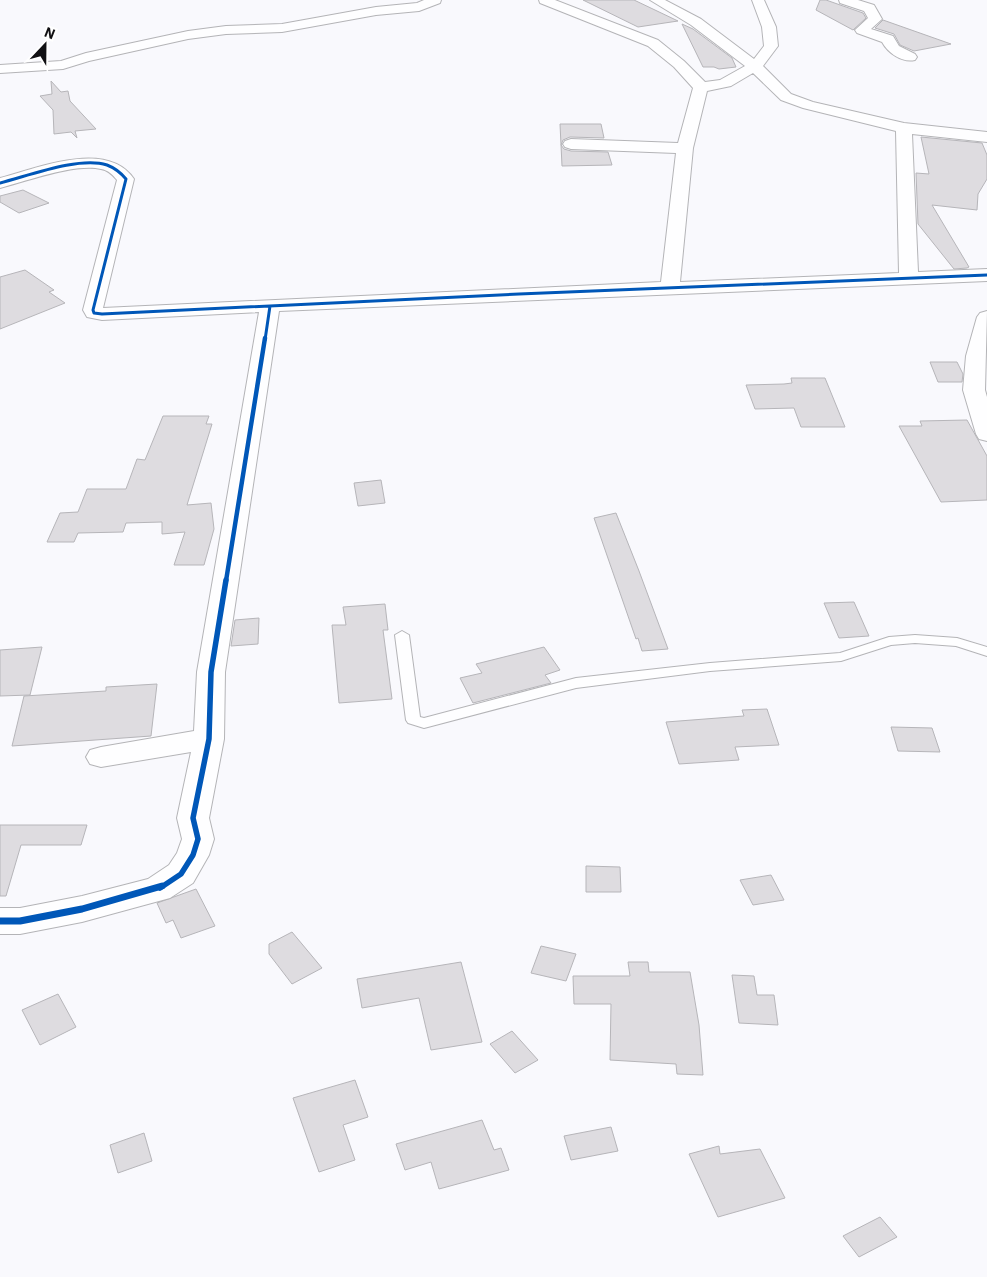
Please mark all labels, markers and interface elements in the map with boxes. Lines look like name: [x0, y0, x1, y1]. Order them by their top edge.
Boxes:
north arrow: [20, 20, 70, 70]
text: N: [42, 23, 58, 43]

